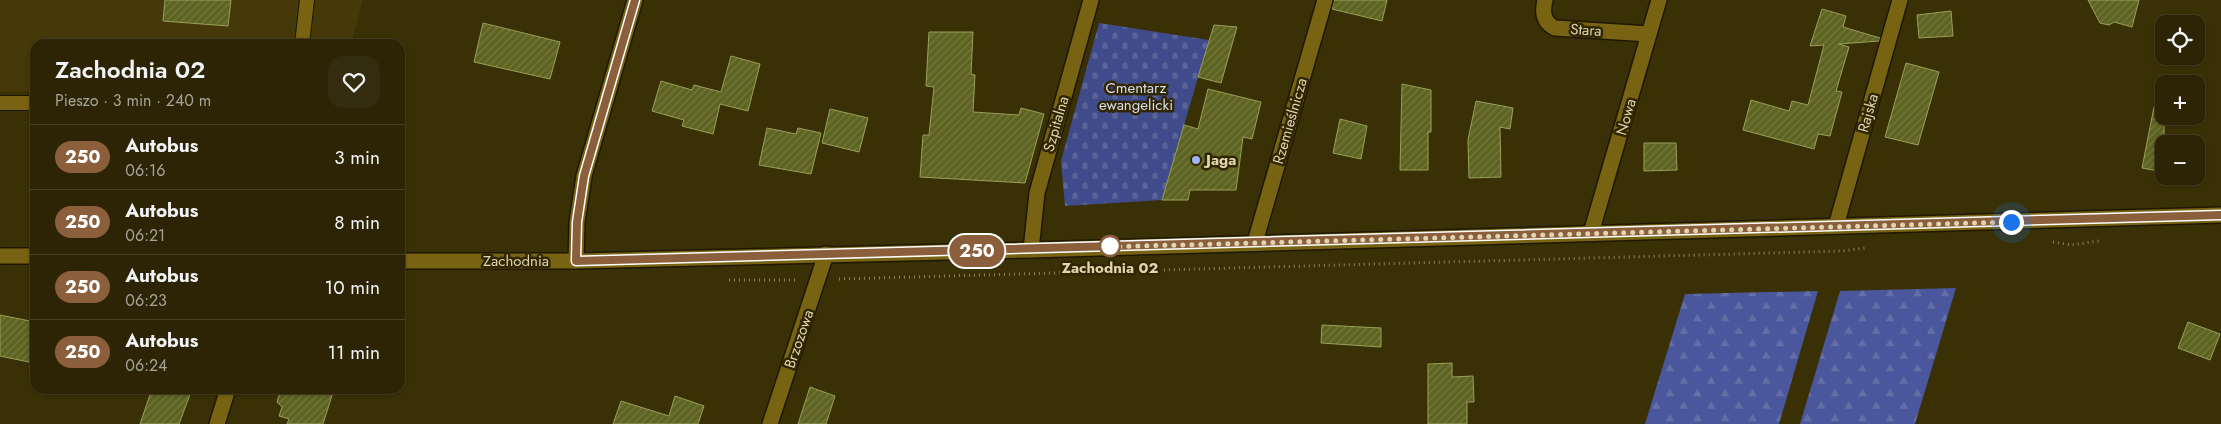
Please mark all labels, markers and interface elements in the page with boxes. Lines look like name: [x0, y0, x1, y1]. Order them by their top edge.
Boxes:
map controls: [2155, 15, 2205, 185]
button: locate: [2155, 15, 2205, 65]
street label: Stara: [1570, 18, 1602, 42]
text: Zachodnia 02: [55, 52, 205, 87]
button: heart: [328, 56, 380, 108]
street label: Rzemieślnicza: [1267, 75, 1313, 167]
button: +: [2155, 75, 2205, 125]
park label: Cmentarz ewangelicki: [1099, 77, 1173, 116]
text: Pieszo · 3 min · 240 m: [55, 89, 211, 112]
street label: Rajska: [1852, 91, 1884, 135]
street label: Szpitalna: [1038, 94, 1074, 154]
street label: Nowa: [1610, 96, 1642, 138]
text: Autobus: [125, 132, 198, 159]
button: −: [2155, 135, 2205, 185]
text: 250: [65, 144, 100, 170]
text: 3 min: [334, 144, 380, 171]
place label: Jaga: [1203, 149, 1236, 171]
marker: Jaga: [1190, 154, 1202, 166]
text: 06:16: [125, 159, 165, 182]
text: Autobus: [125, 197, 198, 224]
text: 250: [65, 209, 100, 235]
text: 8 min: [334, 209, 380, 236]
your location: [1999, 210, 2024, 235]
text: 06:21: [125, 224, 165, 247]
line badge: 250: [948, 235, 1006, 267]
marker: Zachodnia 02: [1099, 235, 1121, 257]
text: 250: [959, 238, 995, 264]
street label: Zachodnia: [483, 250, 549, 272]
place label: Zachodnia 02: [1062, 257, 1158, 279]
text: Autobus: [125, 262, 198, 289]
text: 250: [65, 274, 100, 300]
text: 10 min: [325, 274, 380, 301]
text: 06:23: [125, 289, 167, 312]
street label: Brzozowa: [779, 307, 819, 371]
text: Autobus: [125, 327, 198, 354]
text: 250: [65, 339, 100, 365]
text: 11 min: [327, 339, 380, 366]
text: 06:24: [125, 354, 167, 377]

